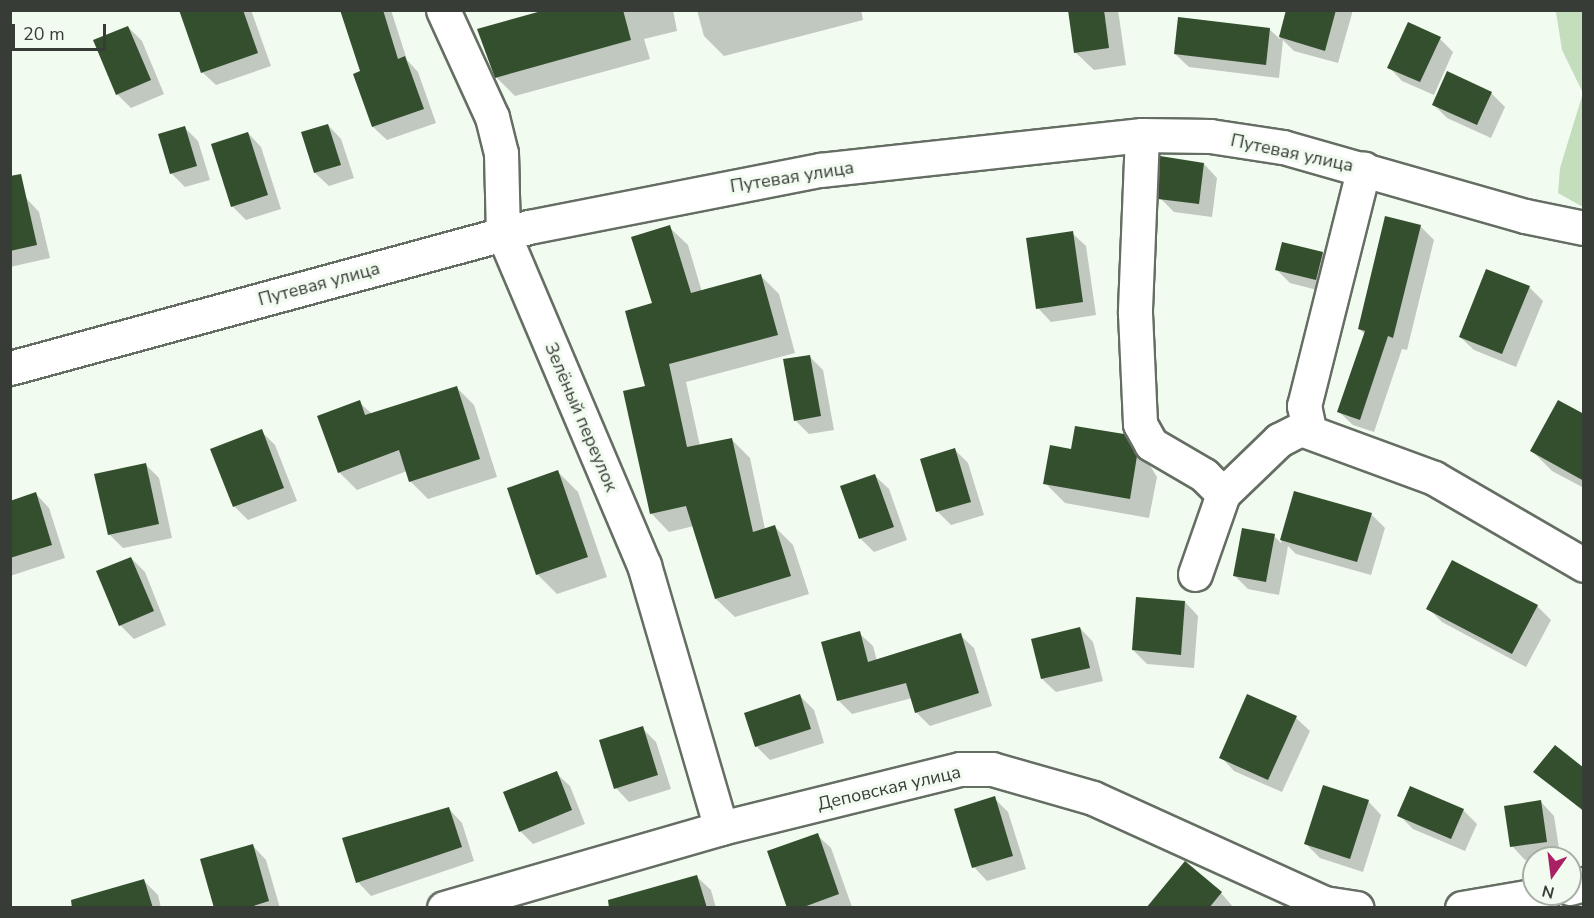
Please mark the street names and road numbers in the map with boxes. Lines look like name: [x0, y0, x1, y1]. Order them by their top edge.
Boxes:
street label: Путевая улица: [1229, 129, 1355, 177]
street label: Путевая улица: [729, 157, 855, 197]
street label: Путевая улица: [256, 257, 382, 311]
street label: Зелёный переулок: [540, 339, 622, 495]
street label: Деповская улица: [815, 761, 963, 815]

